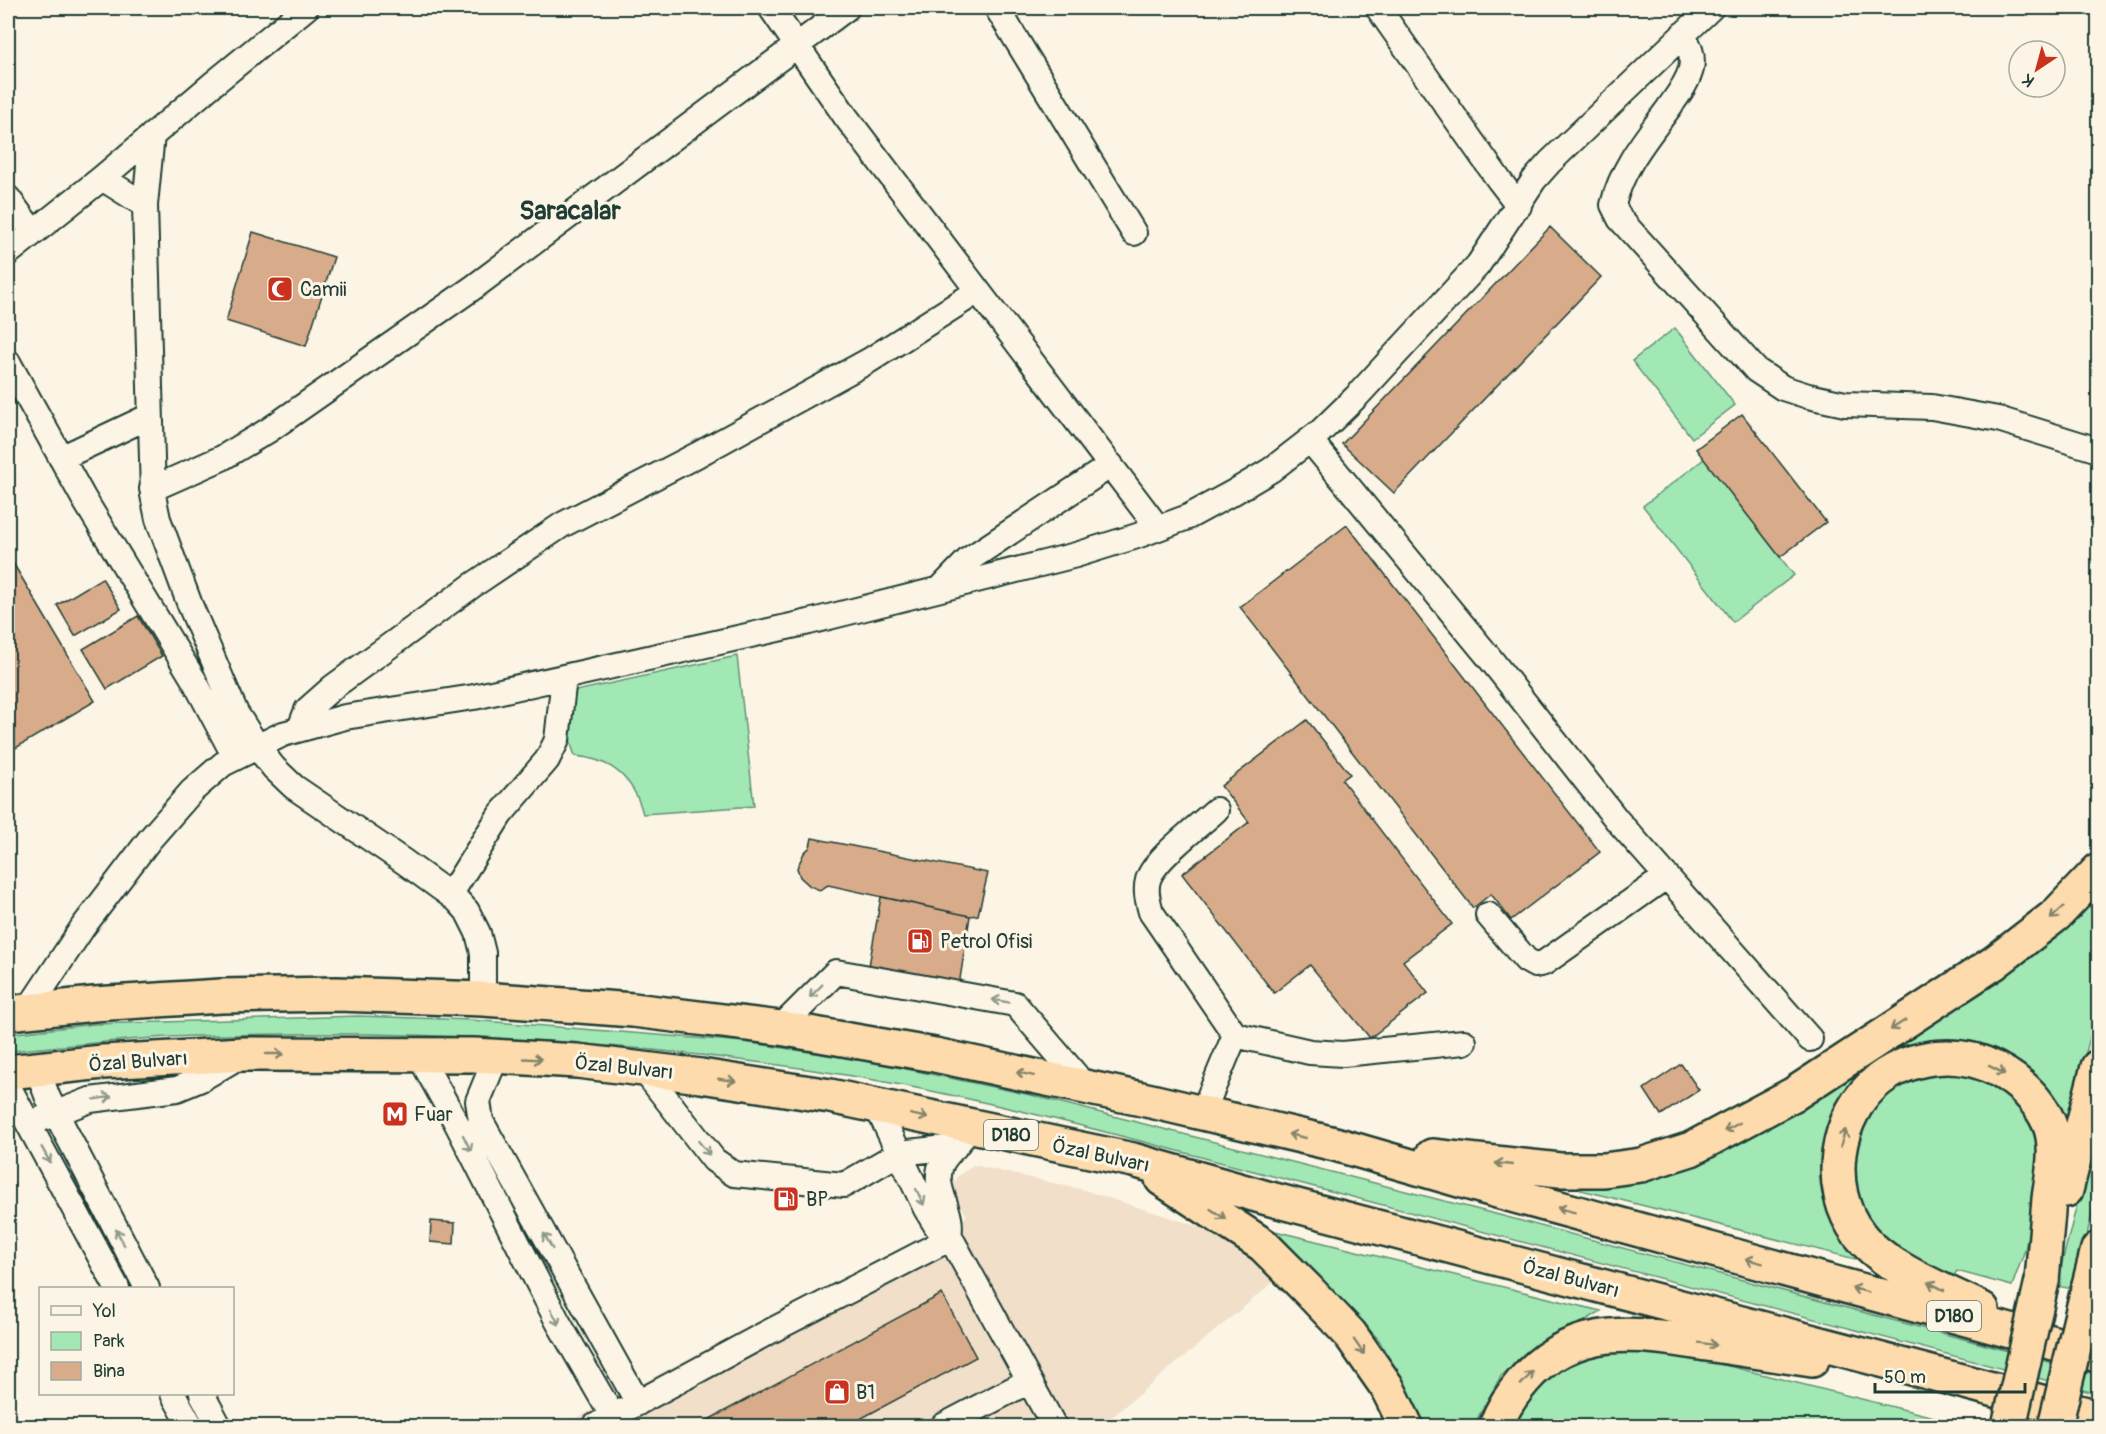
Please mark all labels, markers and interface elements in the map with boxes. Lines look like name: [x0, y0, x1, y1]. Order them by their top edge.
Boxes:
north arrow: [2007, 39, 2067, 99]
text: K: [2019, 69, 2039, 91]
district label: Saracalar: [519, 195, 621, 227]
mosque icon: Camii: [265, 274, 295, 304]
place label: Camii: [300, 277, 347, 302]
one-way arrow: [2050, 906, 2065, 920]
fuel station icon: Petrol Ofisi: [905, 926, 935, 956]
place label: Petrol Ofisi: [940, 929, 1032, 954]
one-way arrow: [809, 984, 824, 999]
one-way arrow: [991, 995, 1011, 1006]
one-way arrow: [1890, 1019, 1907, 1031]
street label: Özal Bulvarı: [88, 1046, 188, 1077]
one-way arrow: [265, 1048, 285, 1060]
street label: Özal Bulvarı: [573, 1050, 675, 1085]
one-way arrow: [523, 1053, 543, 1064]
one-way arrow: [1988, 1064, 2006, 1076]
one-way arrow: [1016, 1068, 1035, 1079]
one-way arrow: [717, 1075, 736, 1086]
one-way arrow: [93, 1093, 112, 1104]
metro station icon: Fuar: [380, 1099, 410, 1129]
place label: Fuar: [414, 1102, 453, 1127]
one-way arrow: [909, 1110, 928, 1122]
road number: D180: [984, 1120, 1038, 1150]
one-way arrow: [1724, 1121, 1741, 1133]
one-way arrow: [1288, 1129, 1307, 1141]
one-way arrow: [1838, 1129, 1849, 1148]
street label: Özal Bulvarı: [1050, 1133, 1152, 1178]
one-way arrow: [461, 1134, 473, 1152]
one-way arrow: [698, 1140, 711, 1156]
one-way arrow: [40, 1147, 52, 1164]
one-way arrow: [1494, 1158, 1514, 1169]
fuel station icon: BP: [771, 1184, 801, 1214]
place label: BP: [806, 1187, 828, 1212]
one-way arrow: [915, 1188, 927, 1206]
one-way arrow: [1557, 1203, 1576, 1215]
one-way arrow: [1209, 1208, 1225, 1220]
one-way arrow: [113, 1228, 125, 1246]
one-way arrow: [542, 1233, 553, 1251]
street label: Özal Bulvarı: [1520, 1254, 1622, 1303]
one-way arrow: [1745, 1255, 1764, 1267]
one-way arrow: [1928, 1280, 1945, 1292]
one-way arrow: [1850, 1284, 1869, 1296]
legend: [39, 1287, 234, 1395]
text: Yol: [92, 1300, 116, 1323]
road number: D180: [1927, 1301, 1981, 1331]
one-way arrow: [549, 1308, 561, 1325]
text: Park: [93, 1330, 125, 1353]
one-way arrow: [1353, 1338, 1365, 1354]
one-way arrow: [1698, 1338, 1718, 1349]
scale bar: [1875, 1356, 2025, 1394]
text: Bina: [93, 1360, 125, 1383]
text: 50 m: [1884, 1366, 1926, 1389]
one-way arrow: [1520, 1370, 1534, 1385]
shop icon: B1: [822, 1377, 852, 1407]
place label: B1: [856, 1380, 875, 1405]

